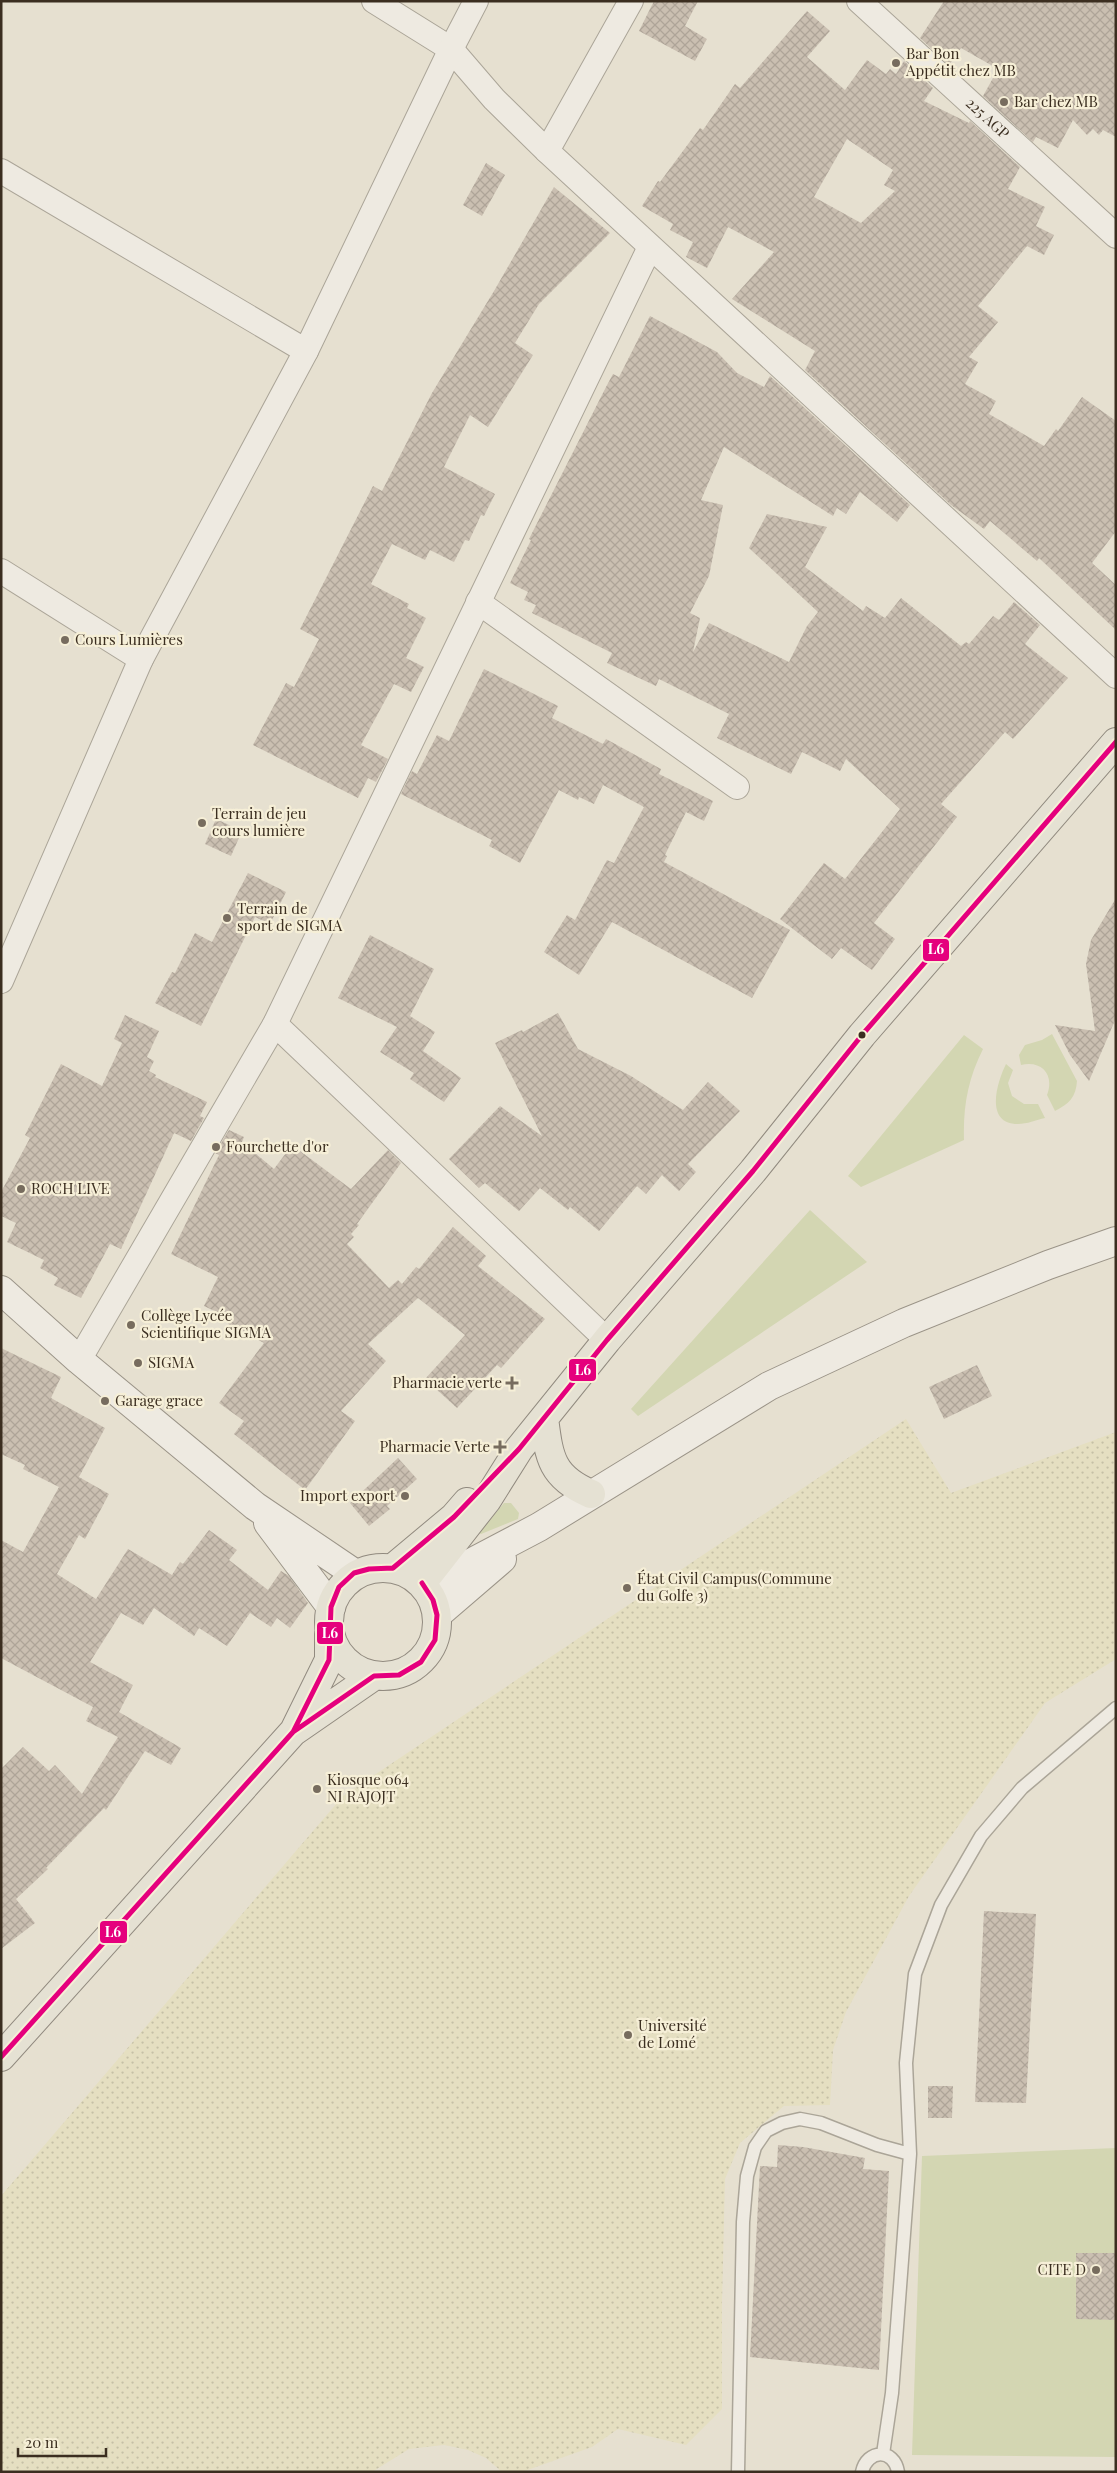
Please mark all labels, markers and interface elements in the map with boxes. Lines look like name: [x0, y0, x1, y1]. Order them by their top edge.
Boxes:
place label: Bar Bon Appétit chez MB: [905, 43, 1016, 80]
marker: Bar Bon Appétit chez MB: [890, 57, 902, 69]
place label: Bar chez MB: [1014, 91, 1098, 111]
street label: 225 AGP: [962, 93, 1014, 143]
marker: Bar chez MB: [998, 96, 1010, 108]
place label: Cours Lumières: [75, 629, 183, 649]
marker: Cours Lumières: [59, 634, 71, 646]
place label: Terrain de jeu cours lumière: [212, 803, 307, 840]
marker: Terrain de jeu cours lumière: [196, 817, 208, 829]
place label: Terrain de sport de SIGMA: [237, 898, 343, 935]
marker: Terrain de sport de SIGMA: [221, 912, 233, 924]
line badge: L6: [922, 938, 950, 962]
text: L6: [928, 939, 944, 958]
unlabelled marker: [857, 1030, 867, 1040]
place label: Fourchette d'or: [226, 1136, 329, 1156]
marker: Fourchette d'or: [210, 1141, 222, 1153]
place label: ROCH LIVE: [31, 1178, 110, 1198]
marker: ROCH LIVE: [15, 1183, 27, 1195]
place label: Collège Lycée Scientifique SIGMA: [141, 1305, 272, 1342]
marker: Collège Lycée Scientifique SIGMA: [125, 1319, 137, 1331]
place label: SIGMA: [148, 1352, 195, 1372]
marker: SIGMA: [132, 1357, 144, 1369]
line badge: L6: [568, 1358, 597, 1382]
text: L6: [575, 1360, 591, 1379]
place label: Pharmacie verte: [393, 1372, 502, 1392]
marker: Pharmacie verte: [506, 1377, 518, 1389]
place label: Garage grace: [115, 1390, 203, 1410]
marker: Garage grace: [99, 1395, 111, 1407]
place label: Pharmacie Verte: [379, 1436, 490, 1456]
marker: Pharmacie Verte: [494, 1441, 506, 1453]
place label: Import export: [300, 1485, 396, 1505]
marker: Import export: [399, 1490, 411, 1502]
place label: État Civil Campus(Commune du Golfe 3): [637, 1568, 832, 1605]
marker: État Civil Campus(Commune du Golfe 3): [621, 1582, 633, 1594]
line badge: L6: [316, 1621, 344, 1645]
text: L6: [322, 1623, 338, 1642]
place label: Kiosque 064 NI RAJOJT: [327, 1769, 409, 1806]
marker: Kiosque 064 NI RAJOJT: [311, 1783, 323, 1795]
line badge: L6: [99, 1920, 128, 1944]
text: L6: [105, 1922, 121, 1941]
place label: Université de Lomé: [638, 2015, 707, 2052]
marker: Université de Lomé: [622, 2029, 634, 2041]
place label: CITE D: [1038, 2259, 1086, 2279]
marker: CITE D: [1090, 2264, 1102, 2276]
scale bar: [18, 2426, 105, 2458]
text: 20 m: [25, 2432, 59, 2452]

